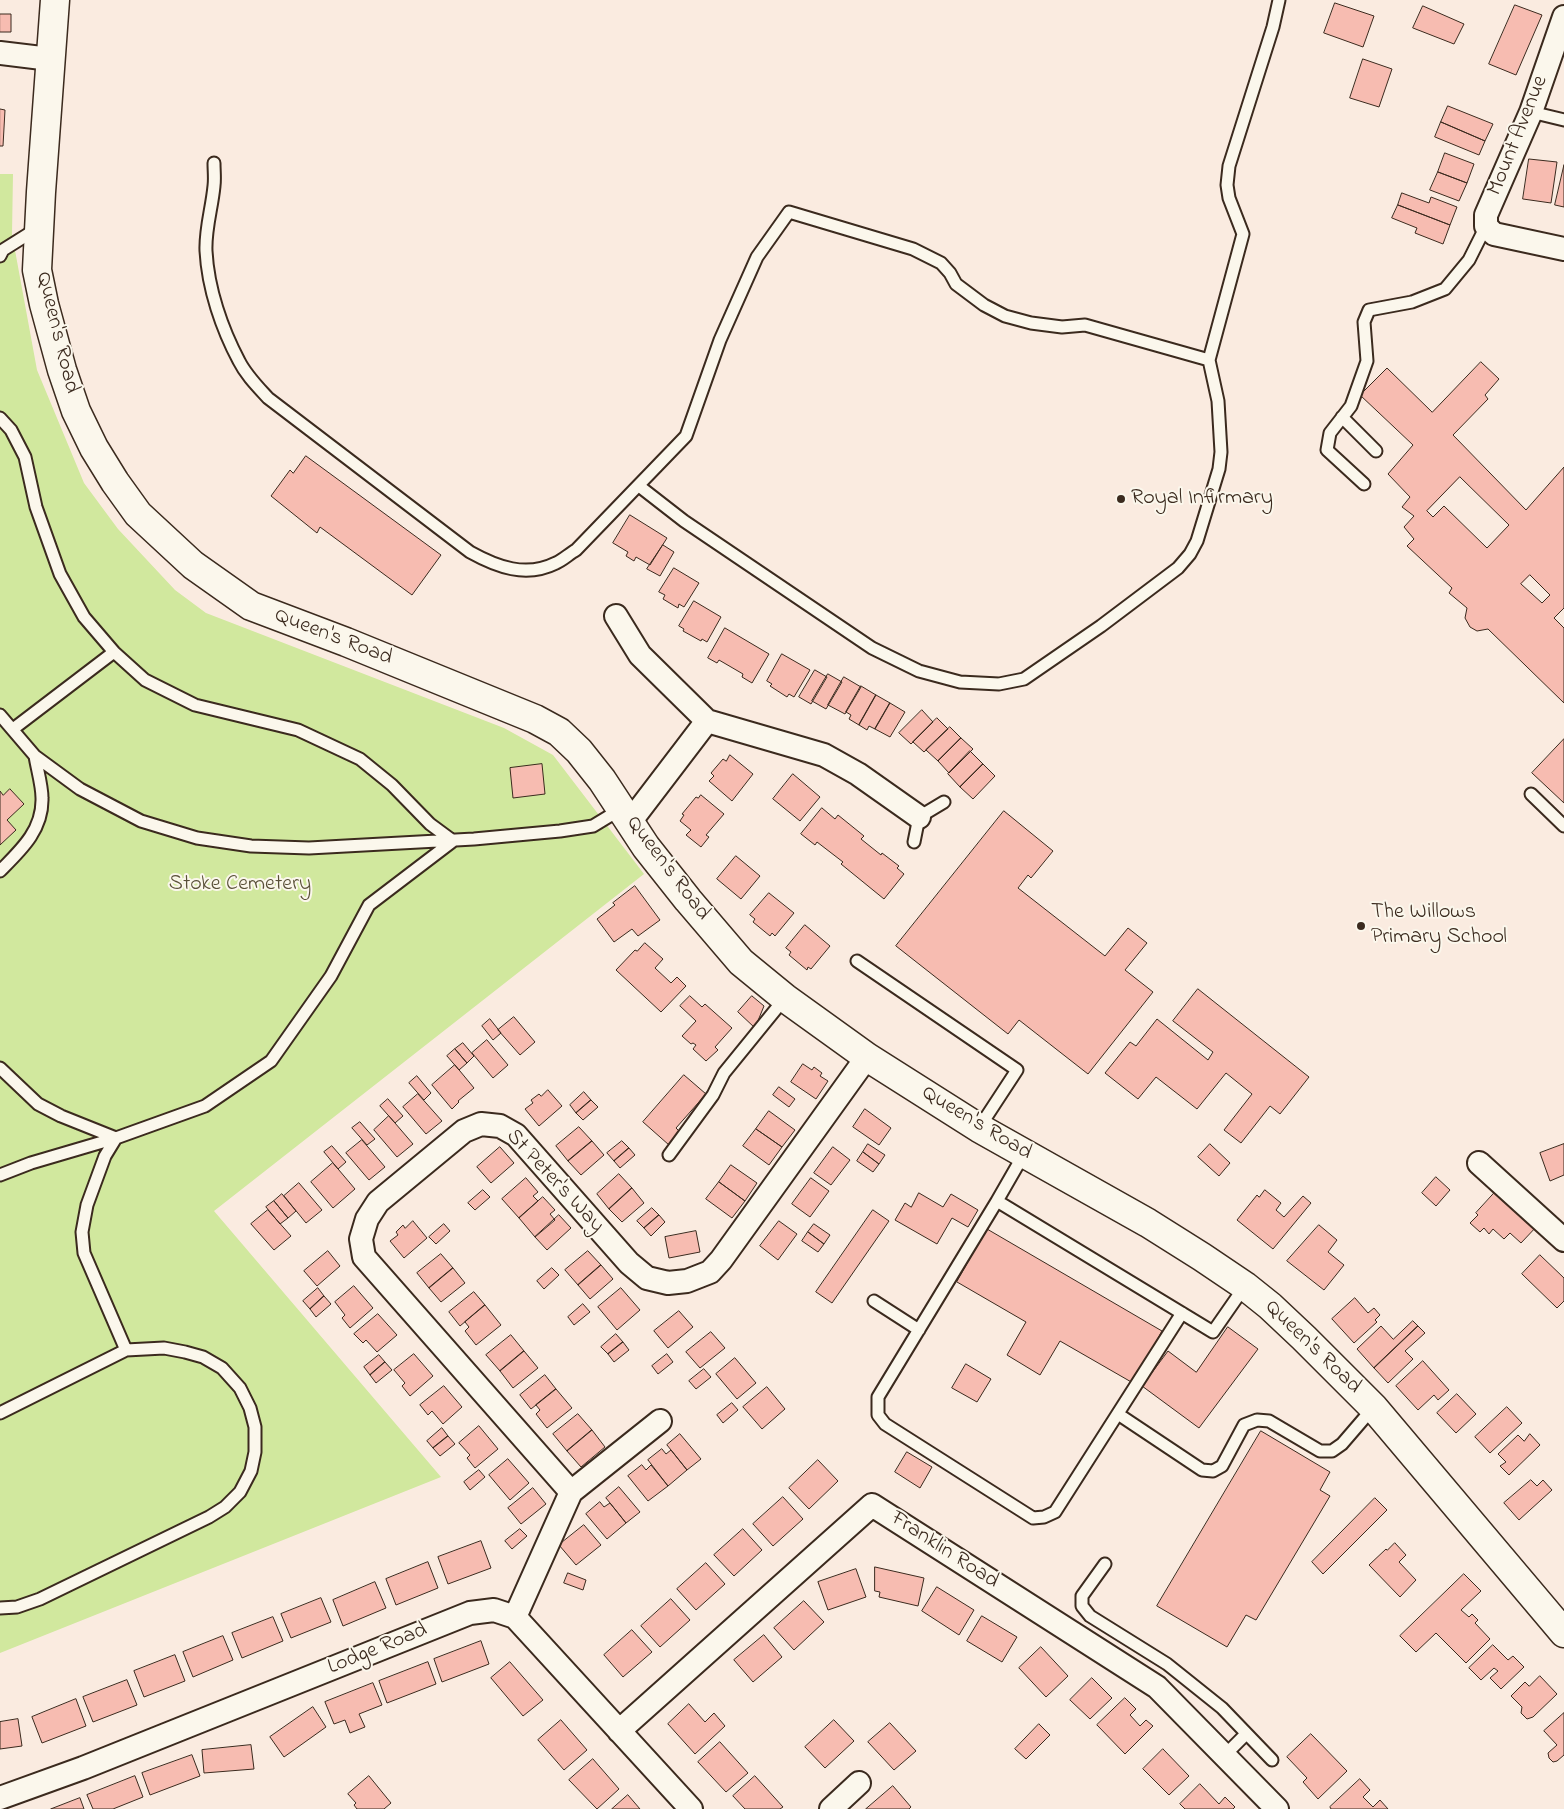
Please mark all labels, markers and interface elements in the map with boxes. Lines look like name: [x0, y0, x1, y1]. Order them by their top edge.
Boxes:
street label: Mount Avenue: [1483, 72, 1555, 200]
street label: Queen's Road: [28, 270, 84, 396]
place label: Royal Infirmary: [1131, 486, 1273, 512]
marker: Royal Infirmary: [1115, 493, 1127, 505]
street label: Queen's Road: [270, 603, 396, 673]
street label: Queen's Road: [619, 812, 715, 926]
park label: Stoke Cemetery: [169, 872, 311, 898]
place label: The Willows Primary School: [1371, 900, 1507, 951]
marker: The Willows Primary School: [1355, 920, 1367, 932]
street label: Queen's Road: [916, 1081, 1036, 1167]
street label: St Peter's Way: [499, 1125, 609, 1239]
street label: Queen's Road: [1258, 1295, 1366, 1401]
street label: Franklin Road: [885, 1506, 1003, 1596]
street label: Lodge Road: [324, 1618, 432, 1682]

